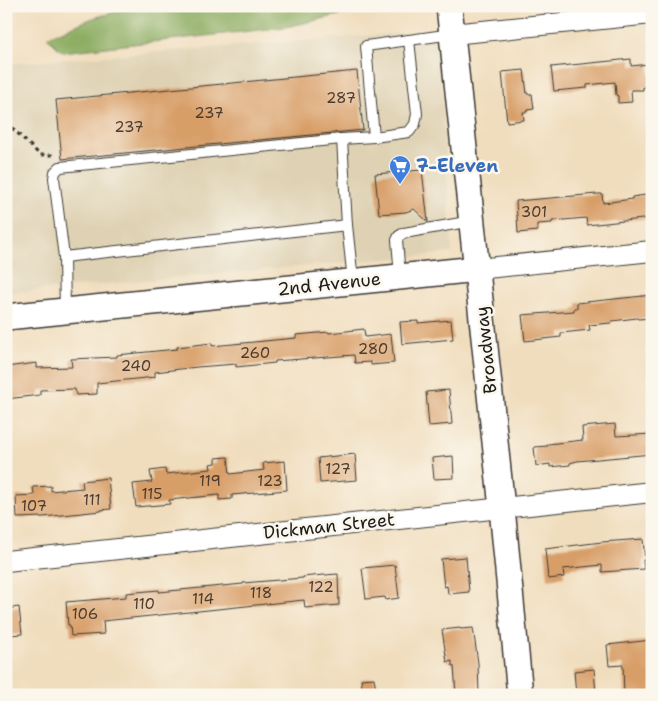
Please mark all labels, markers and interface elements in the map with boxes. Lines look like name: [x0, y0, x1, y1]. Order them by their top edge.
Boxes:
house number: 287: [326, 88, 356, 108]
house number: 237: [194, 103, 224, 123]
house number: 237: [114, 117, 144, 137]
supermarket icon: 7-Eleven: [388, 154, 412, 185]
place label: 7-Eleven: [416, 154, 498, 178]
house number: 301: [521, 202, 547, 222]
street label: 2nd Avenue: [276, 267, 382, 301]
street label: Broadway: [469, 305, 503, 395]
house number: 280: [358, 339, 388, 359]
house number: 260: [240, 343, 270, 363]
house number: 240: [121, 356, 151, 376]
house number: 127: [325, 459, 351, 479]
house number: 119: [199, 471, 221, 491]
house number: 123: [257, 471, 283, 491]
house number: 115: [142, 484, 162, 504]
house number: 111: [83, 490, 101, 510]
house number: 107: [21, 496, 47, 516]
street label: Dickman Street: [262, 507, 396, 545]
house number: 122: [308, 577, 334, 597]
house number: 118: [250, 583, 272, 603]
house number: 114: [192, 589, 214, 609]
house number: 110: [133, 594, 155, 614]
house number: 106: [72, 604, 98, 624]

